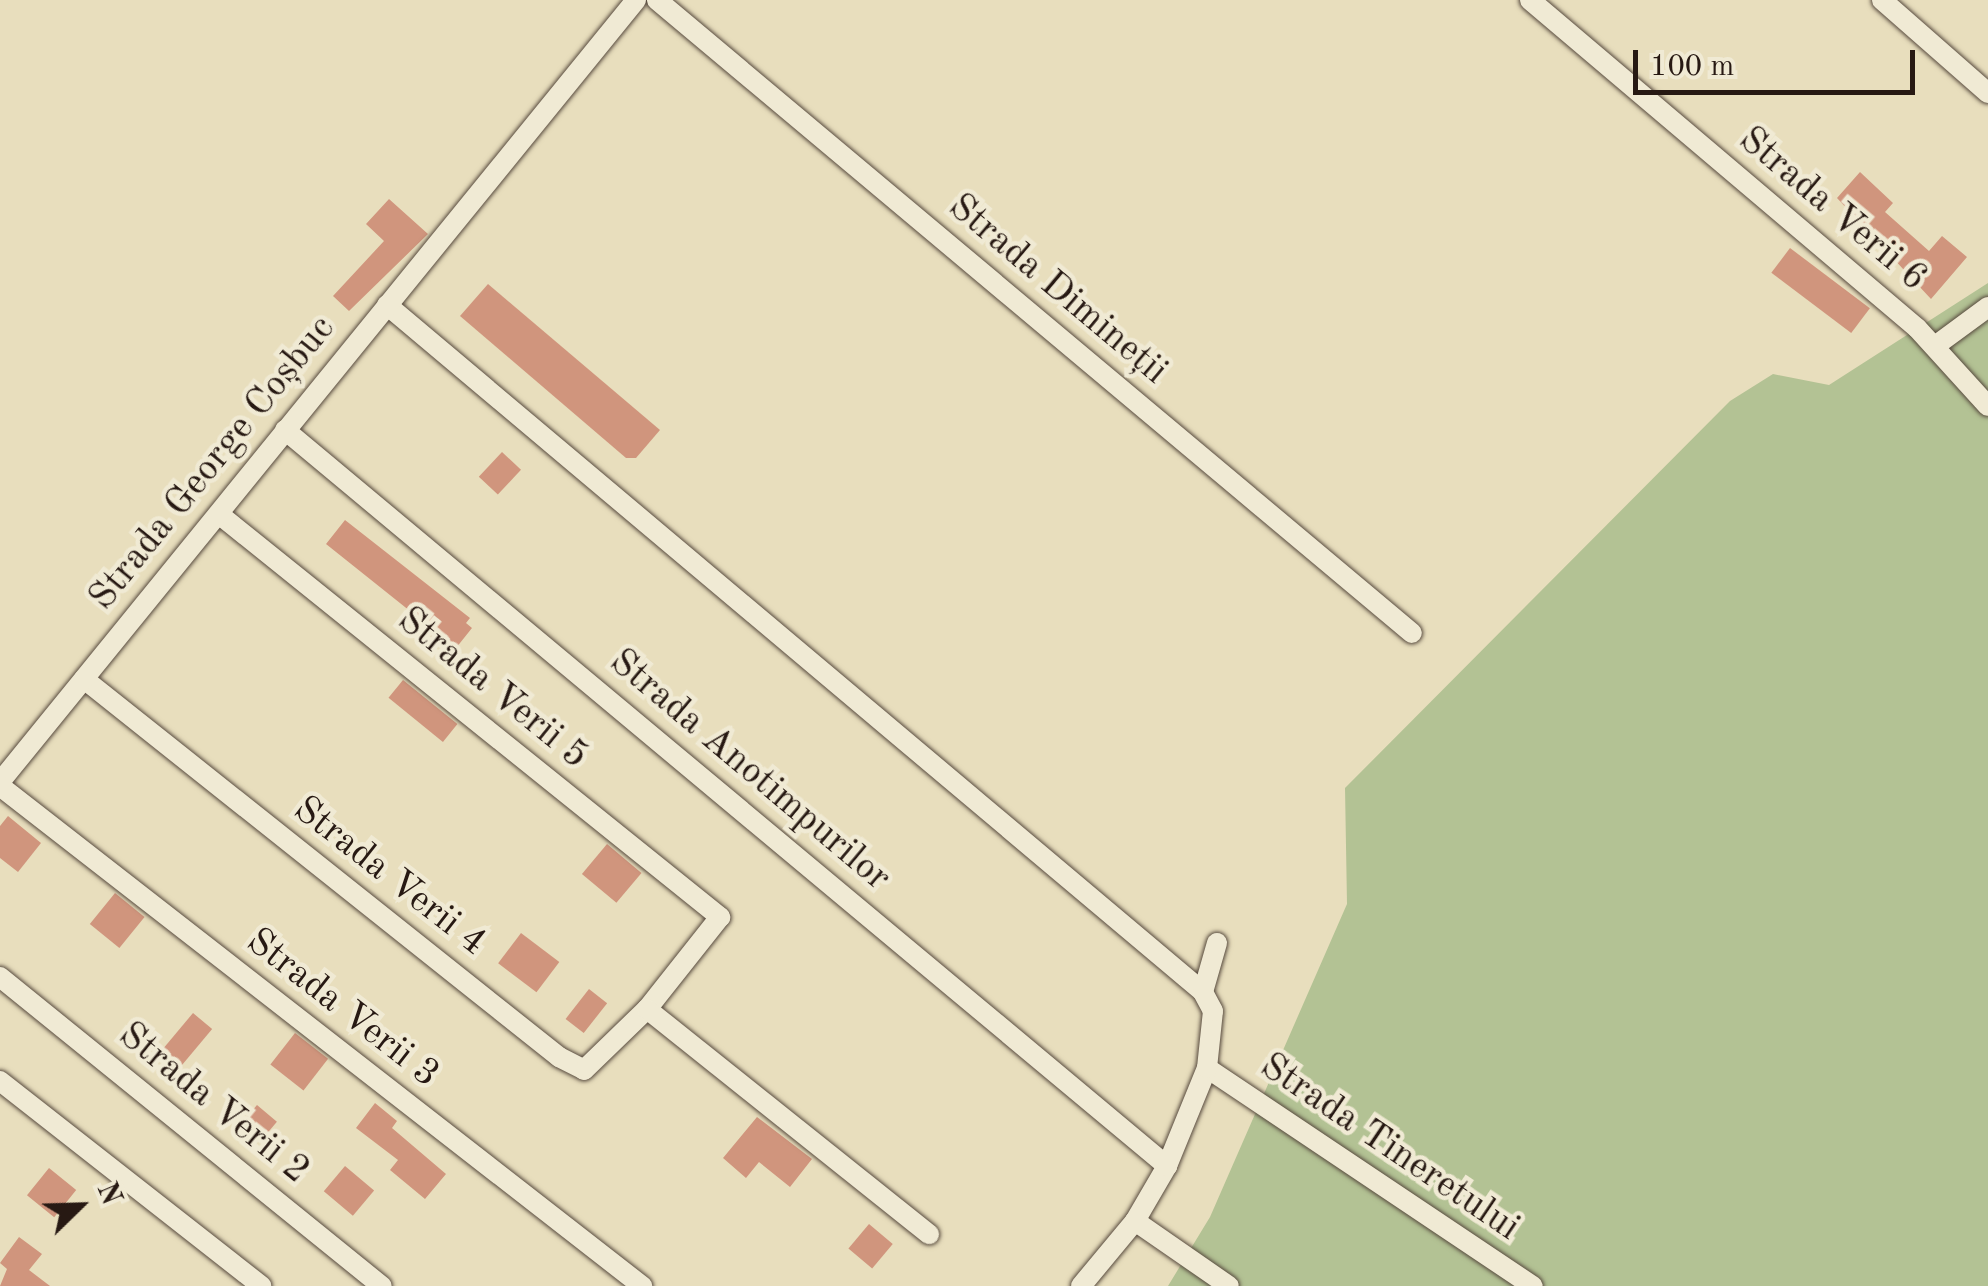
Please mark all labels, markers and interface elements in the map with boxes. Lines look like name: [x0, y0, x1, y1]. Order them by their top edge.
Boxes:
scale bar: [1638, 30, 1920, 92]
text: 100 m: [1650, 52, 1734, 82]
street label: Strada Verii 6: [1728, 118, 1936, 302]
street label: Strada Dimineții: [938, 185, 1176, 395]
street label: Strada George Coșbuc: [80, 308, 346, 620]
street label: Strada Verii 5: [387, 598, 597, 780]
street label: Strada Anotimpurilor: [599, 640, 899, 902]
street label: Strada Verii 4: [283, 787, 495, 967]
street label: Strada Verii 3: [236, 919, 448, 1099]
street label: Strada Verii 2: [108, 1013, 318, 1195]
street label: Strada Tineretului: [1251, 1044, 1527, 1252]
north arrow: [30, 1156, 130, 1256]
text: N: [91, 1179, 125, 1210]

